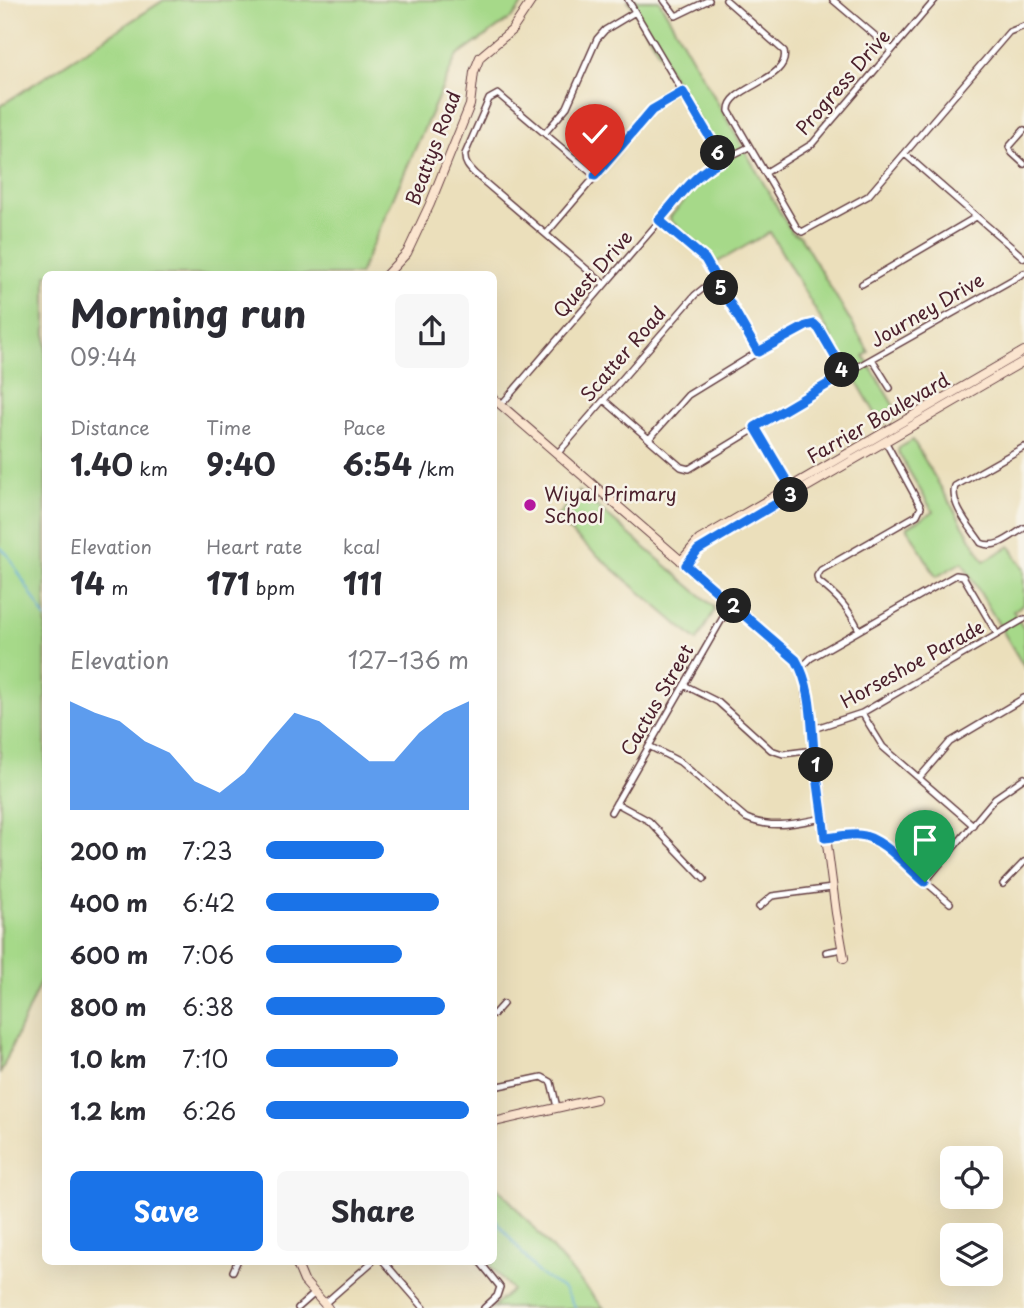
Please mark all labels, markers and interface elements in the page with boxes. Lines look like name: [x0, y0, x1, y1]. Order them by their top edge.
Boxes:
street label: Progress Drive: [788, 22, 896, 140]
street label: Beattys Road: [397, 86, 467, 209]
pin: [565, 104, 625, 176]
icon: check: [576, 115, 614, 153]
pin: 6: [700, 136, 736, 170]
text: 6: [711, 138, 724, 166]
street label: Quest Drive: [546, 223, 638, 323]
street label: Journey Drive: [864, 265, 989, 353]
pin: 5: [704, 270, 738, 306]
text: 5: [714, 273, 727, 301]
text: Morning run: [70, 284, 306, 341]
button: share: [395, 294, 469, 368]
street label: Scatter Road: [573, 300, 672, 407]
text: 09:44: [70, 339, 137, 374]
pin: 4: [824, 352, 860, 388]
text: 4: [835, 355, 848, 383]
street label: Farrier Boulevard: [801, 365, 954, 469]
text: Distance: [70, 413, 150, 441]
text: Time: [206, 413, 251, 441]
text: Pace: [343, 413, 386, 441]
text: 1.40: [70, 441, 133, 486]
text: 9:40: [206, 441, 276, 486]
text: 6:54: [343, 441, 412, 486]
text: km: [133, 454, 168, 482]
text: /km: [412, 454, 455, 482]
pin: 3: [774, 477, 808, 512]
place label: Wiyal Primary School: [544, 479, 677, 529]
text: 3: [784, 480, 797, 508]
marker: Wiyal Primary School: [522, 497, 538, 513]
text: Elevation: [70, 532, 152, 560]
text: Heart rate: [206, 532, 302, 560]
text: kcal: [343, 532, 381, 560]
text: 14: [70, 560, 105, 605]
text: 171: [206, 560, 250, 605]
text: 111: [343, 560, 382, 605]
text: m: [105, 573, 128, 601]
text: bpm: [250, 573, 295, 601]
pin: 2: [716, 588, 752, 624]
text: 2: [727, 591, 740, 619]
street label: Horseshoe Parade: [835, 612, 988, 714]
street label: Cactus Street: [613, 638, 700, 761]
text: Elevation: [70, 642, 169, 677]
text: 127–136 m: [348, 642, 469, 677]
pin: 1: [798, 748, 834, 782]
text: 1: [811, 750, 820, 778]
pin: [895, 810, 955, 882]
icon: arrive: [906, 821, 944, 859]
text: 200 m: [70, 833, 147, 868]
text: 7:23: [182, 833, 232, 868]
text: 400 m: [70, 885, 148, 920]
text: 6:42: [182, 885, 235, 920]
text: 600 m: [70, 937, 148, 972]
text: 7:06: [182, 937, 234, 972]
text: 800 m: [70, 989, 147, 1024]
text: 6:38: [182, 989, 234, 1024]
text: 1.0 km: [70, 1041, 147, 1076]
text: 7:10: [182, 1041, 228, 1076]
text: 1.2 km: [70, 1093, 146, 1128]
text: 6:26: [182, 1093, 236, 1128]
map controls: [940, 1146, 1003, 1286]
button: locate: [940, 1146, 1003, 1209]
button: Save: [70, 1171, 263, 1251]
button: Share: [277, 1171, 469, 1251]
button: layers: [940, 1223, 1003, 1286]

